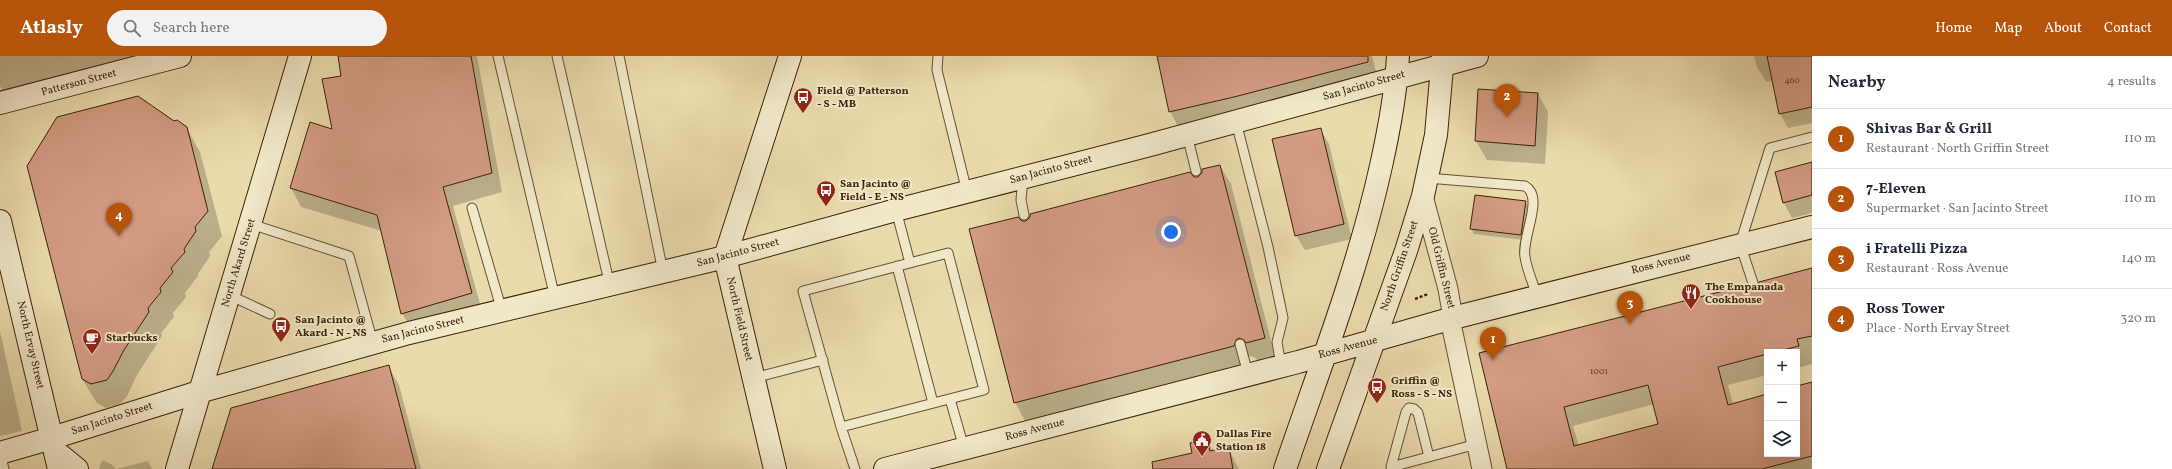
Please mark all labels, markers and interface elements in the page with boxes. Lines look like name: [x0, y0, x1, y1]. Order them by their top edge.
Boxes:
search box: [107, 10, 387, 46]
text: Atlasly: [20, 15, 83, 41]
icon: search: [121, 17, 143, 39]
text: Search here: [153, 18, 230, 39]
text: Home: [1935, 19, 1972, 38]
text: Map: [1994, 19, 2022, 38]
text: About: [2044, 19, 2082, 38]
text: Contact: [2104, 19, 2152, 38]
street label: Patterson Street: [40, 66, 118, 100]
street label: San Jacinto Street: [1321, 67, 1407, 105]
text: Nearby: [1828, 71, 1886, 94]
text: 4 results: [2107, 73, 2156, 91]
house number: 460: [1784, 74, 1800, 87]
place label: Field @ Patterson - S - MB: [817, 84, 909, 112]
pin: 2: [1494, 84, 1520, 117]
bus stop icon: Field @ Patterson - S - MB: [792, 86, 814, 114]
text: Shivas Bar & Grill: [1866, 119, 1992, 140]
text: 1: [1838, 130, 1844, 148]
text: 110 m: [2124, 130, 2156, 148]
text: Restaurant · North Griffin Street: [1866, 140, 2049, 158]
street label: San Jacinto Street: [1008, 152, 1094, 188]
place label: San Jacinto @ Field - E - NS: [840, 177, 911, 205]
bus stop icon: San Jacinto @ Field - E - NS: [815, 179, 837, 207]
text: 7-Eleven: [1866, 179, 1926, 200]
text: 2: [1838, 190, 1844, 208]
text: 110 m: [2124, 190, 2156, 208]
text: Supermarket · San Jacinto Street: [1866, 200, 2049, 218]
pin: 4: [106, 203, 132, 236]
street label: North Akard Street: [218, 217, 260, 309]
street label: North Griffin Street: [1377, 218, 1423, 313]
your location: [1161, 222, 1181, 242]
street label: Old Griffin Street: [1424, 226, 1458, 311]
street label: San Jacinto Street: [695, 235, 781, 271]
text: i Fratelli Pizza: [1866, 239, 1968, 260]
street label: Ross Avenue: [1630, 249, 1692, 279]
text: 3: [1838, 250, 1844, 268]
text: 140 m: [2122, 250, 2156, 268]
text: Restaurant · Ross Avenue: [1866, 260, 2009, 278]
street label: North Field Street: [722, 275, 756, 363]
place label: The Empanada Cookhouse: [1705, 280, 1783, 308]
restaurant icon: The Empanada Cookhouse: [1680, 282, 1702, 310]
pin: 3: [1617, 291, 1643, 324]
street label: North Ervay Street: [13, 299, 47, 391]
text: Ross Tower: [1866, 299, 1945, 320]
text: 4: [1837, 310, 1845, 328]
text: 320 m: [2121, 310, 2156, 328]
street label: San Jacinto Street: [380, 312, 466, 348]
place label: San Jacinto @ Akard - N - NS: [295, 313, 367, 341]
bus stop icon: San Jacinto @ Akard - N - NS: [270, 315, 292, 343]
text: Place · North Ervay Street: [1866, 320, 2010, 338]
cafe icon: Starbucks: [81, 327, 103, 355]
pin: 1: [1480, 327, 1506, 360]
place label: Starbucks: [106, 331, 158, 346]
street label: Ross Avenue: [1317, 333, 1379, 363]
map controls: [1764, 349, 1800, 457]
button: +: [1764, 349, 1800, 385]
house number: 1001: [1590, 365, 1608, 378]
place label: Griffin @ Ross - S - NS: [1391, 374, 1452, 402]
bus stop icon: Griffin @ Ross - S - NS: [1366, 376, 1388, 404]
button: −: [1764, 385, 1800, 421]
street label: San Jacinto Street: [69, 399, 155, 439]
street label: Ross Avenue: [1004, 415, 1066, 445]
button: layers: [1764, 421, 1800, 457]
place label: Dallas Fire Station 18: [1216, 427, 1272, 455]
public building icon: Dallas Fire Station 18: [1191, 429, 1213, 457]

